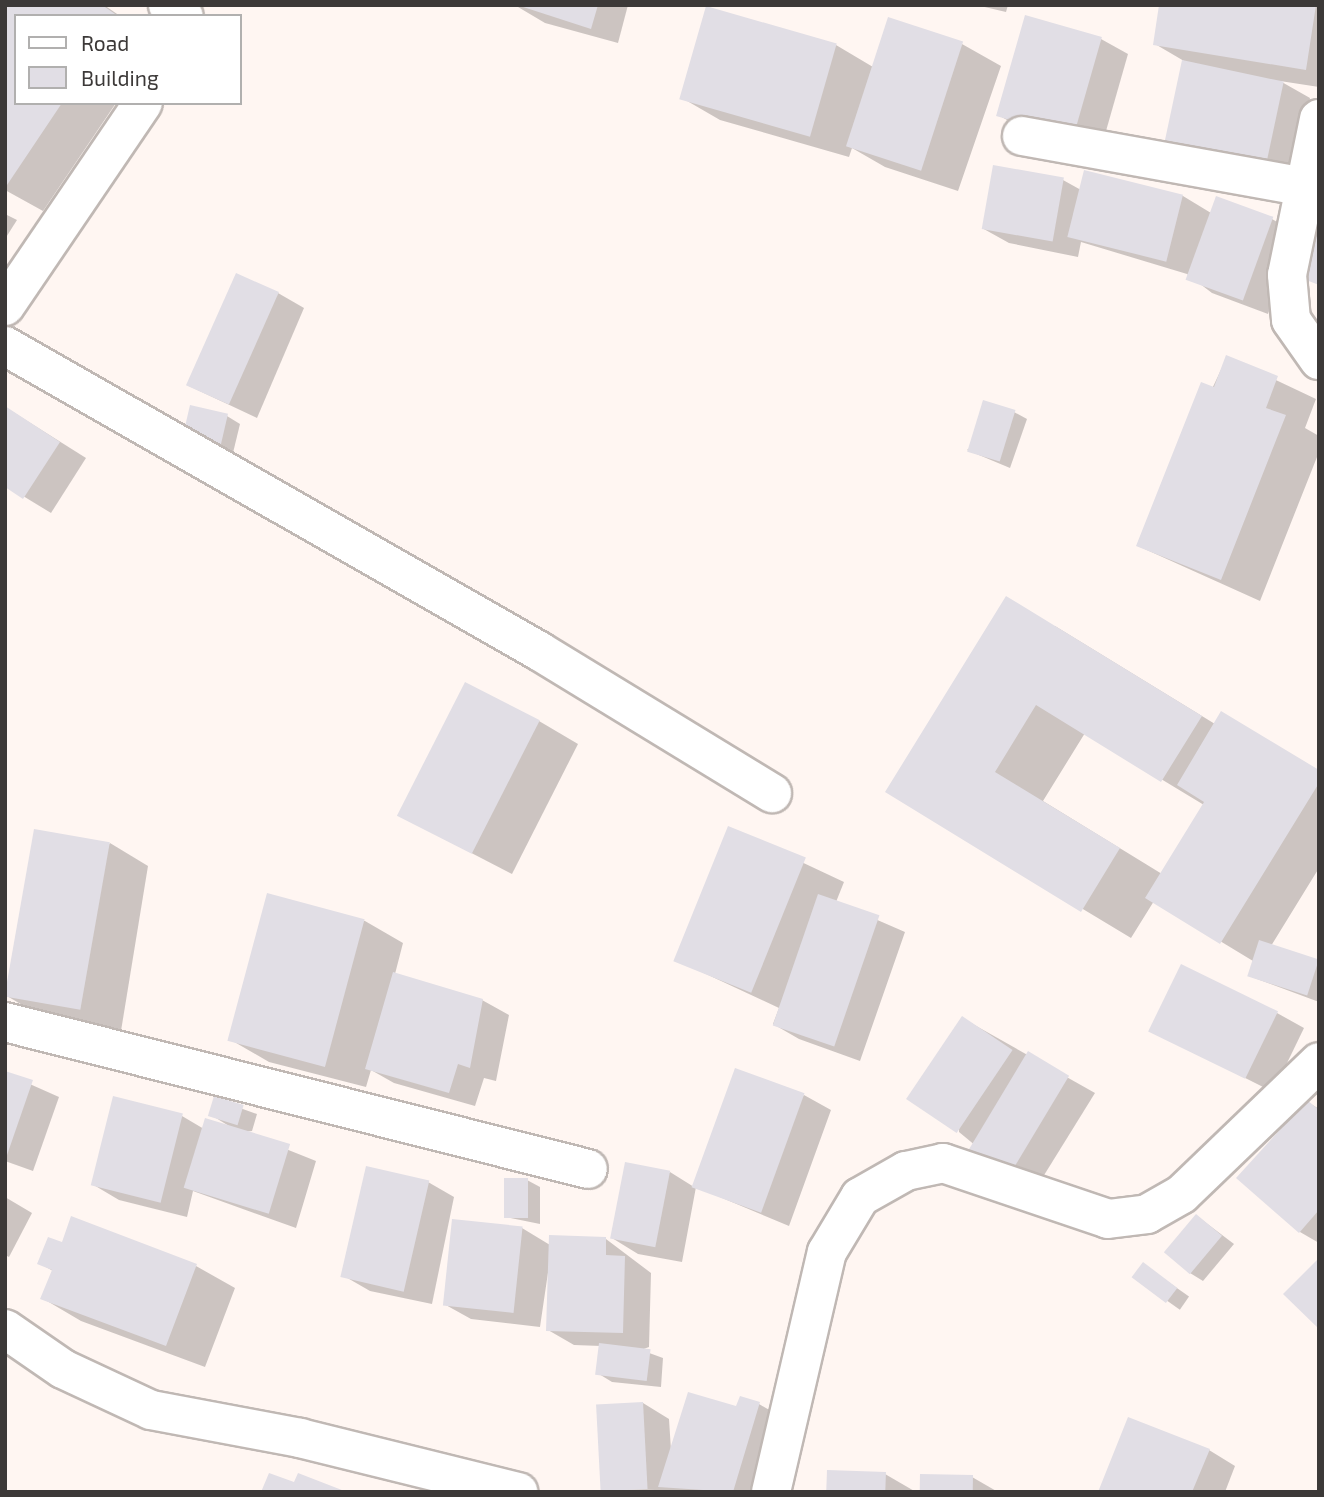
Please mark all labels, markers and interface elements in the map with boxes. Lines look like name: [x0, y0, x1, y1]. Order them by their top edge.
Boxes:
legend: [14, 14, 242, 105]
text: Road: [81, 30, 129, 55]
text: Building: [81, 65, 159, 90]

